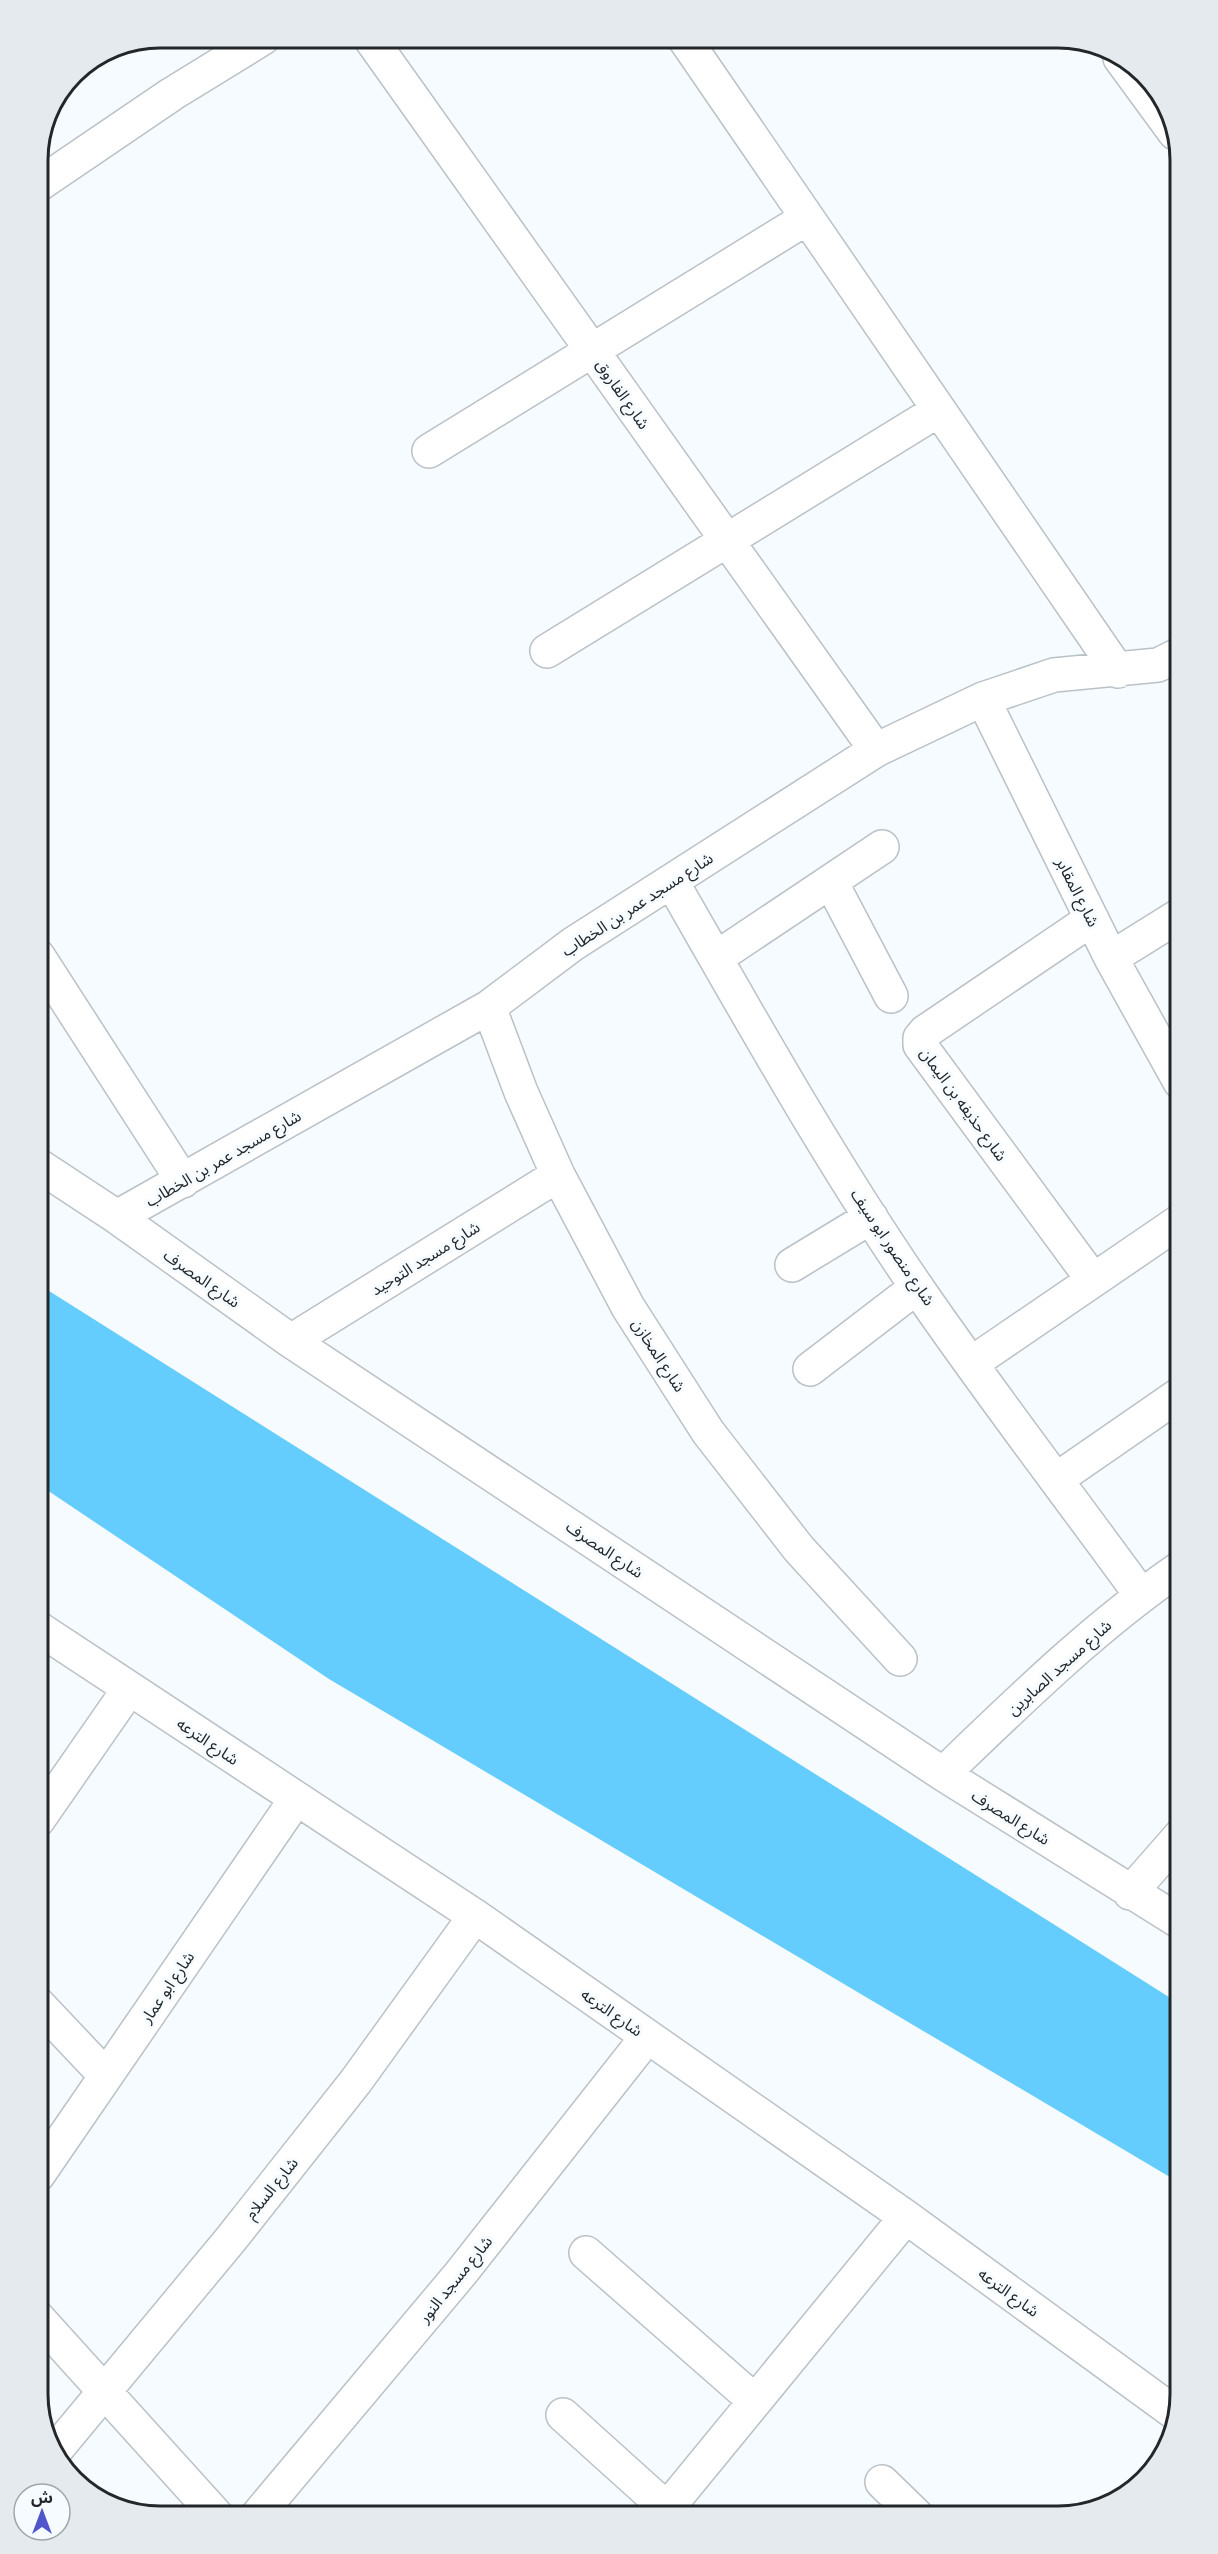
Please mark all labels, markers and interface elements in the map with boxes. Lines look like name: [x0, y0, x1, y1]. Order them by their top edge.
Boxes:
street label: شارع الفاروق: [589, 356, 654, 435]
street label: شارع مسجد عمر بن الخطاب: [558, 848, 718, 963]
street label: شارع المقابر: [1049, 853, 1103, 931]
street label: شارع حذيفه بن اليمان: [914, 1044, 1011, 1166]
street label: شارع مسجد عمر بن الخطاب: [142, 1106, 306, 1213]
street label: شارع منصور ابو سيف: [844, 1185, 939, 1311]
street label: شارع مسجد التوحيد: [367, 1217, 485, 1302]
street label: شارع المصرف: [158, 1245, 244, 1314]
street label: شارع المخازن: [625, 1315, 689, 1397]
street label: شارع المصرف: [561, 1517, 647, 1585]
street label: شارع مسجد الصابرين: [1003, 1616, 1117, 1721]
street label: شارع الترعه: [171, 1714, 242, 1772]
street label: شارع المصرف: [966, 1786, 1053, 1852]
street label: شارع ابو عمار: [136, 1948, 201, 2029]
street label: شارع الترعه: [576, 1984, 646, 2043]
street label: شارع السلام: [241, 2154, 304, 2225]
street label: شارع مسجد النور: [414, 2232, 498, 2329]
street label: شارع الترعه: [973, 2264, 1043, 2323]
north arrow: [12, 2482, 72, 2542]
text: ش: [31, 2488, 53, 2507]

